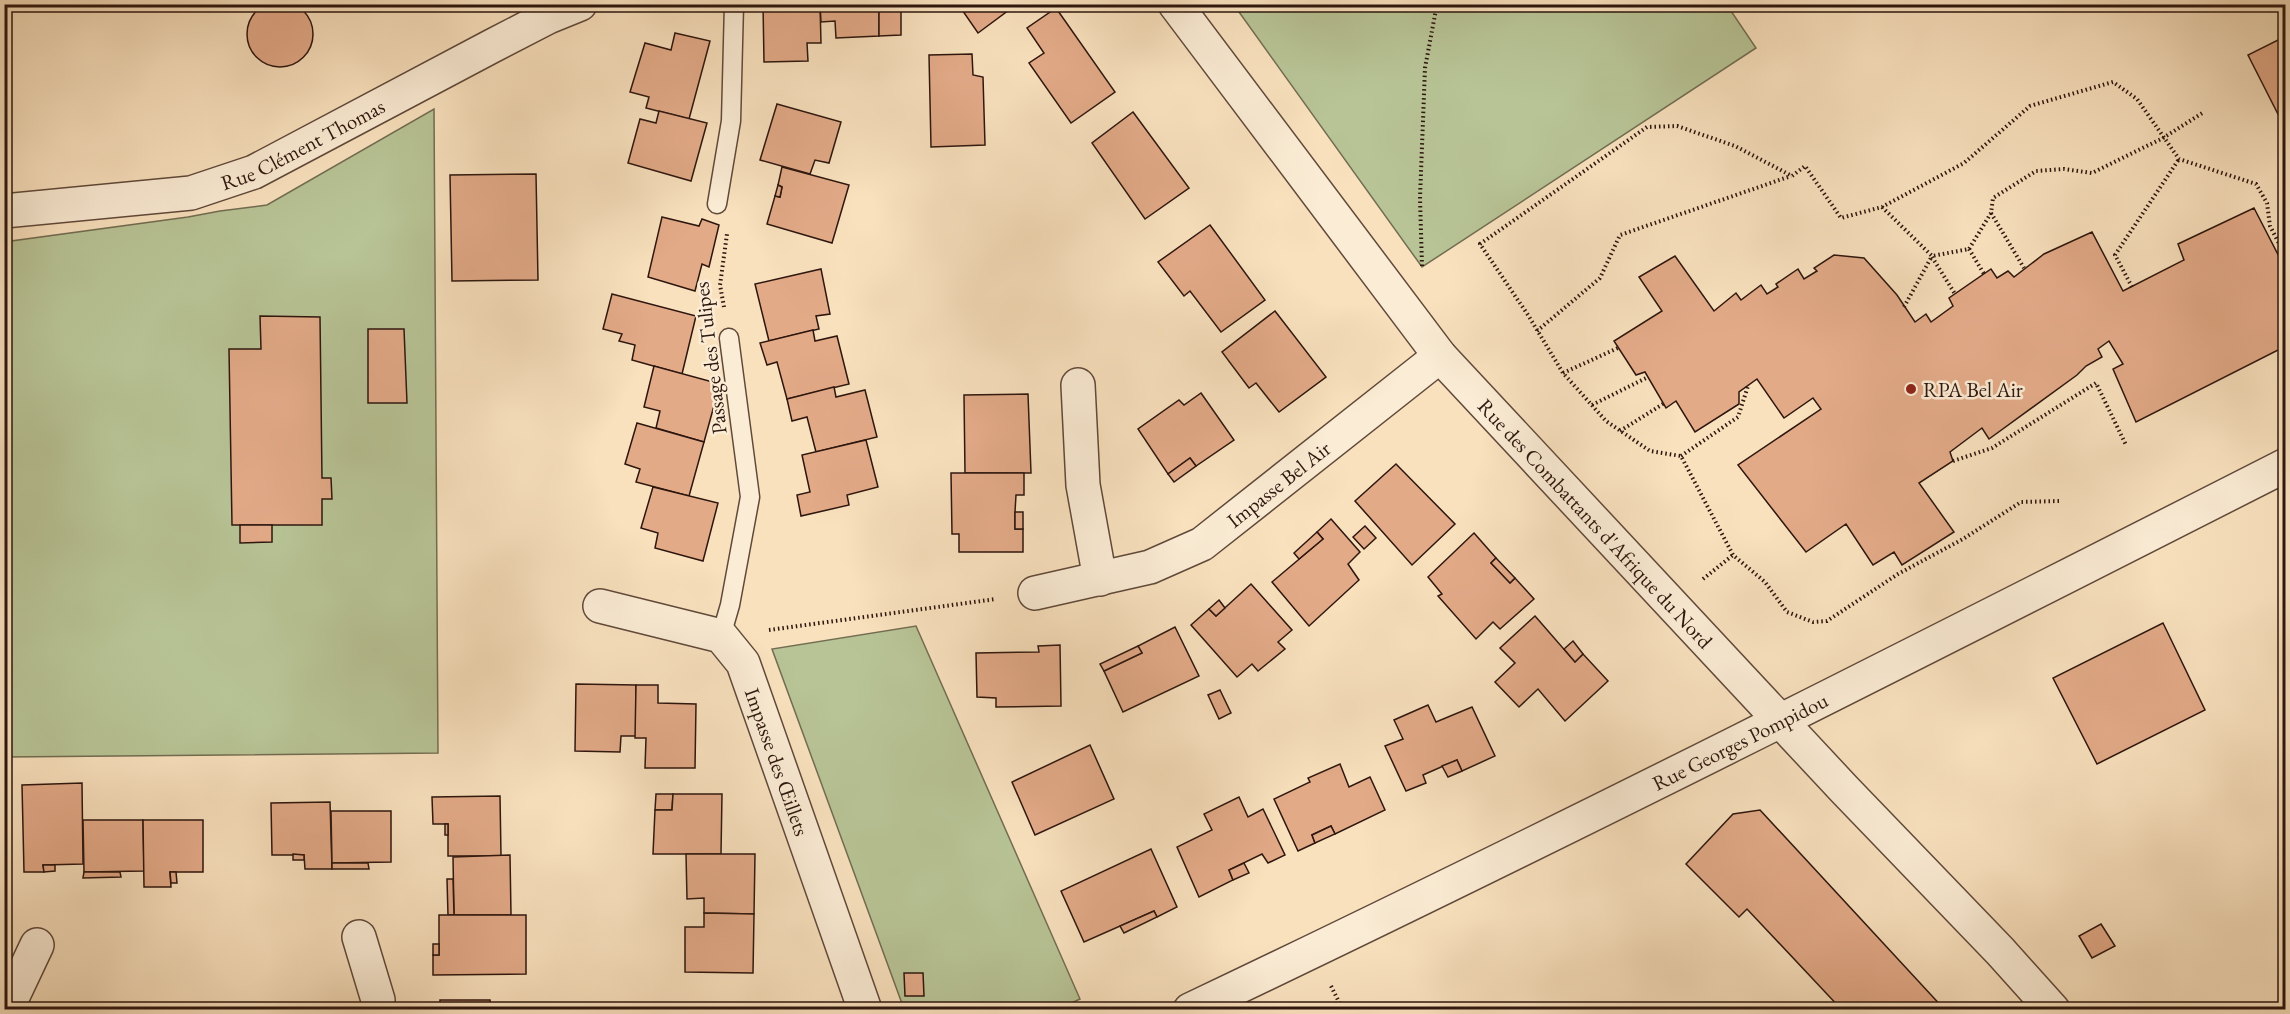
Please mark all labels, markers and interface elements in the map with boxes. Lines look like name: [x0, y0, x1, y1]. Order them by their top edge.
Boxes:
street label: Rue Clément Thomas: [217, 92, 389, 196]
street label: Passage des Tulipes: [687, 280, 733, 436]
place label: RPA Bel Air: [1923, 376, 2023, 403]
marker: RPA Bel Air: [1904, 382, 1918, 396]
street label: Rue des Combattants d'Afrique du Nord: [1473, 392, 1719, 654]
street label: Impasse Bel Air: [1221, 434, 1336, 533]
street label: Impasse des Œillets: [739, 684, 816, 839]
street label: Rue Georges Pompidou: [1647, 686, 1832, 796]

